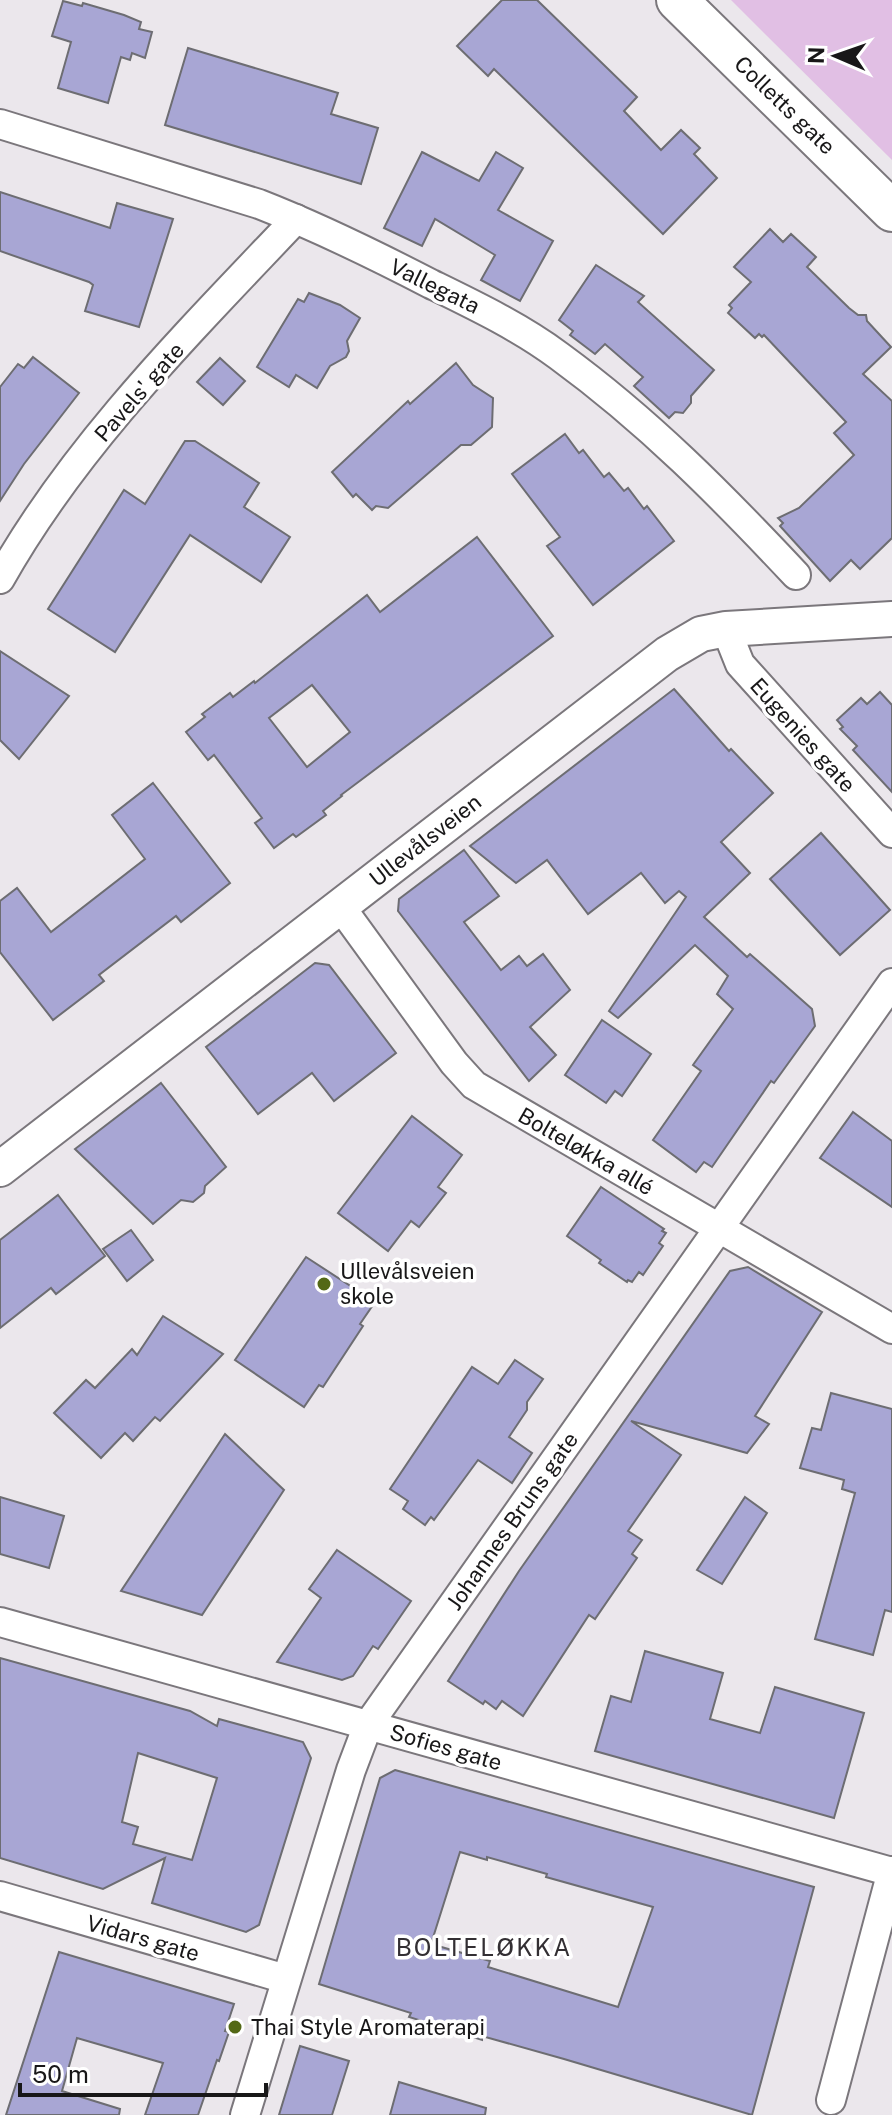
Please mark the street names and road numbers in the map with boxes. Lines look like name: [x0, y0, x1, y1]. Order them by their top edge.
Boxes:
street label: Colletts gate: [729, 50, 841, 160]
street label: Vallegata: [386, 253, 484, 319]
street label: Pavels' gate: [89, 337, 189, 447]
street label: Eugenies gate: [745, 673, 861, 797]
street label: Ullevålsveien: [364, 788, 486, 892]
street label: Bolteløkka allé: [514, 1102, 658, 1200]
street label: Johannes Bruns gate: [441, 1427, 583, 1615]
street label: Sofies gate: [387, 1719, 505, 1775]
street label: Vidars gate: [84, 1909, 202, 1967]

